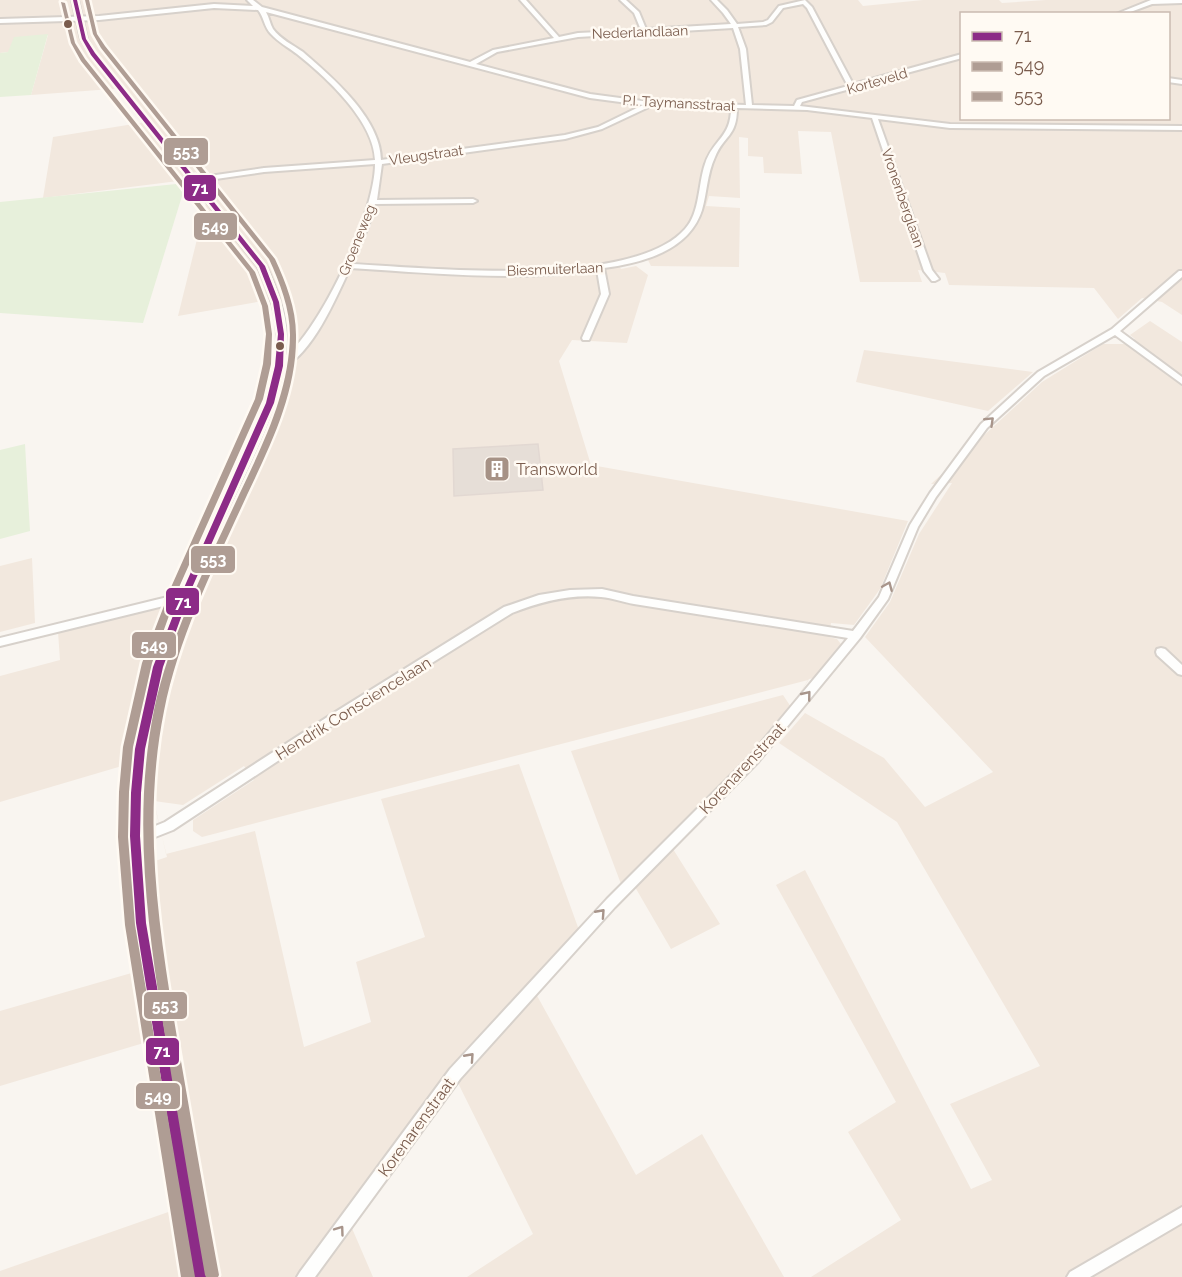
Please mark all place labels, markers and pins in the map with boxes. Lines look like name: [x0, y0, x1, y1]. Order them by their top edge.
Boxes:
unlabelled marker: [62, 18, 74, 30]
unlabelled marker: [274, 340, 286, 352]
building icon: Transworld: [482, 454, 512, 484]
place label: Transworld: [516, 460, 598, 479]

